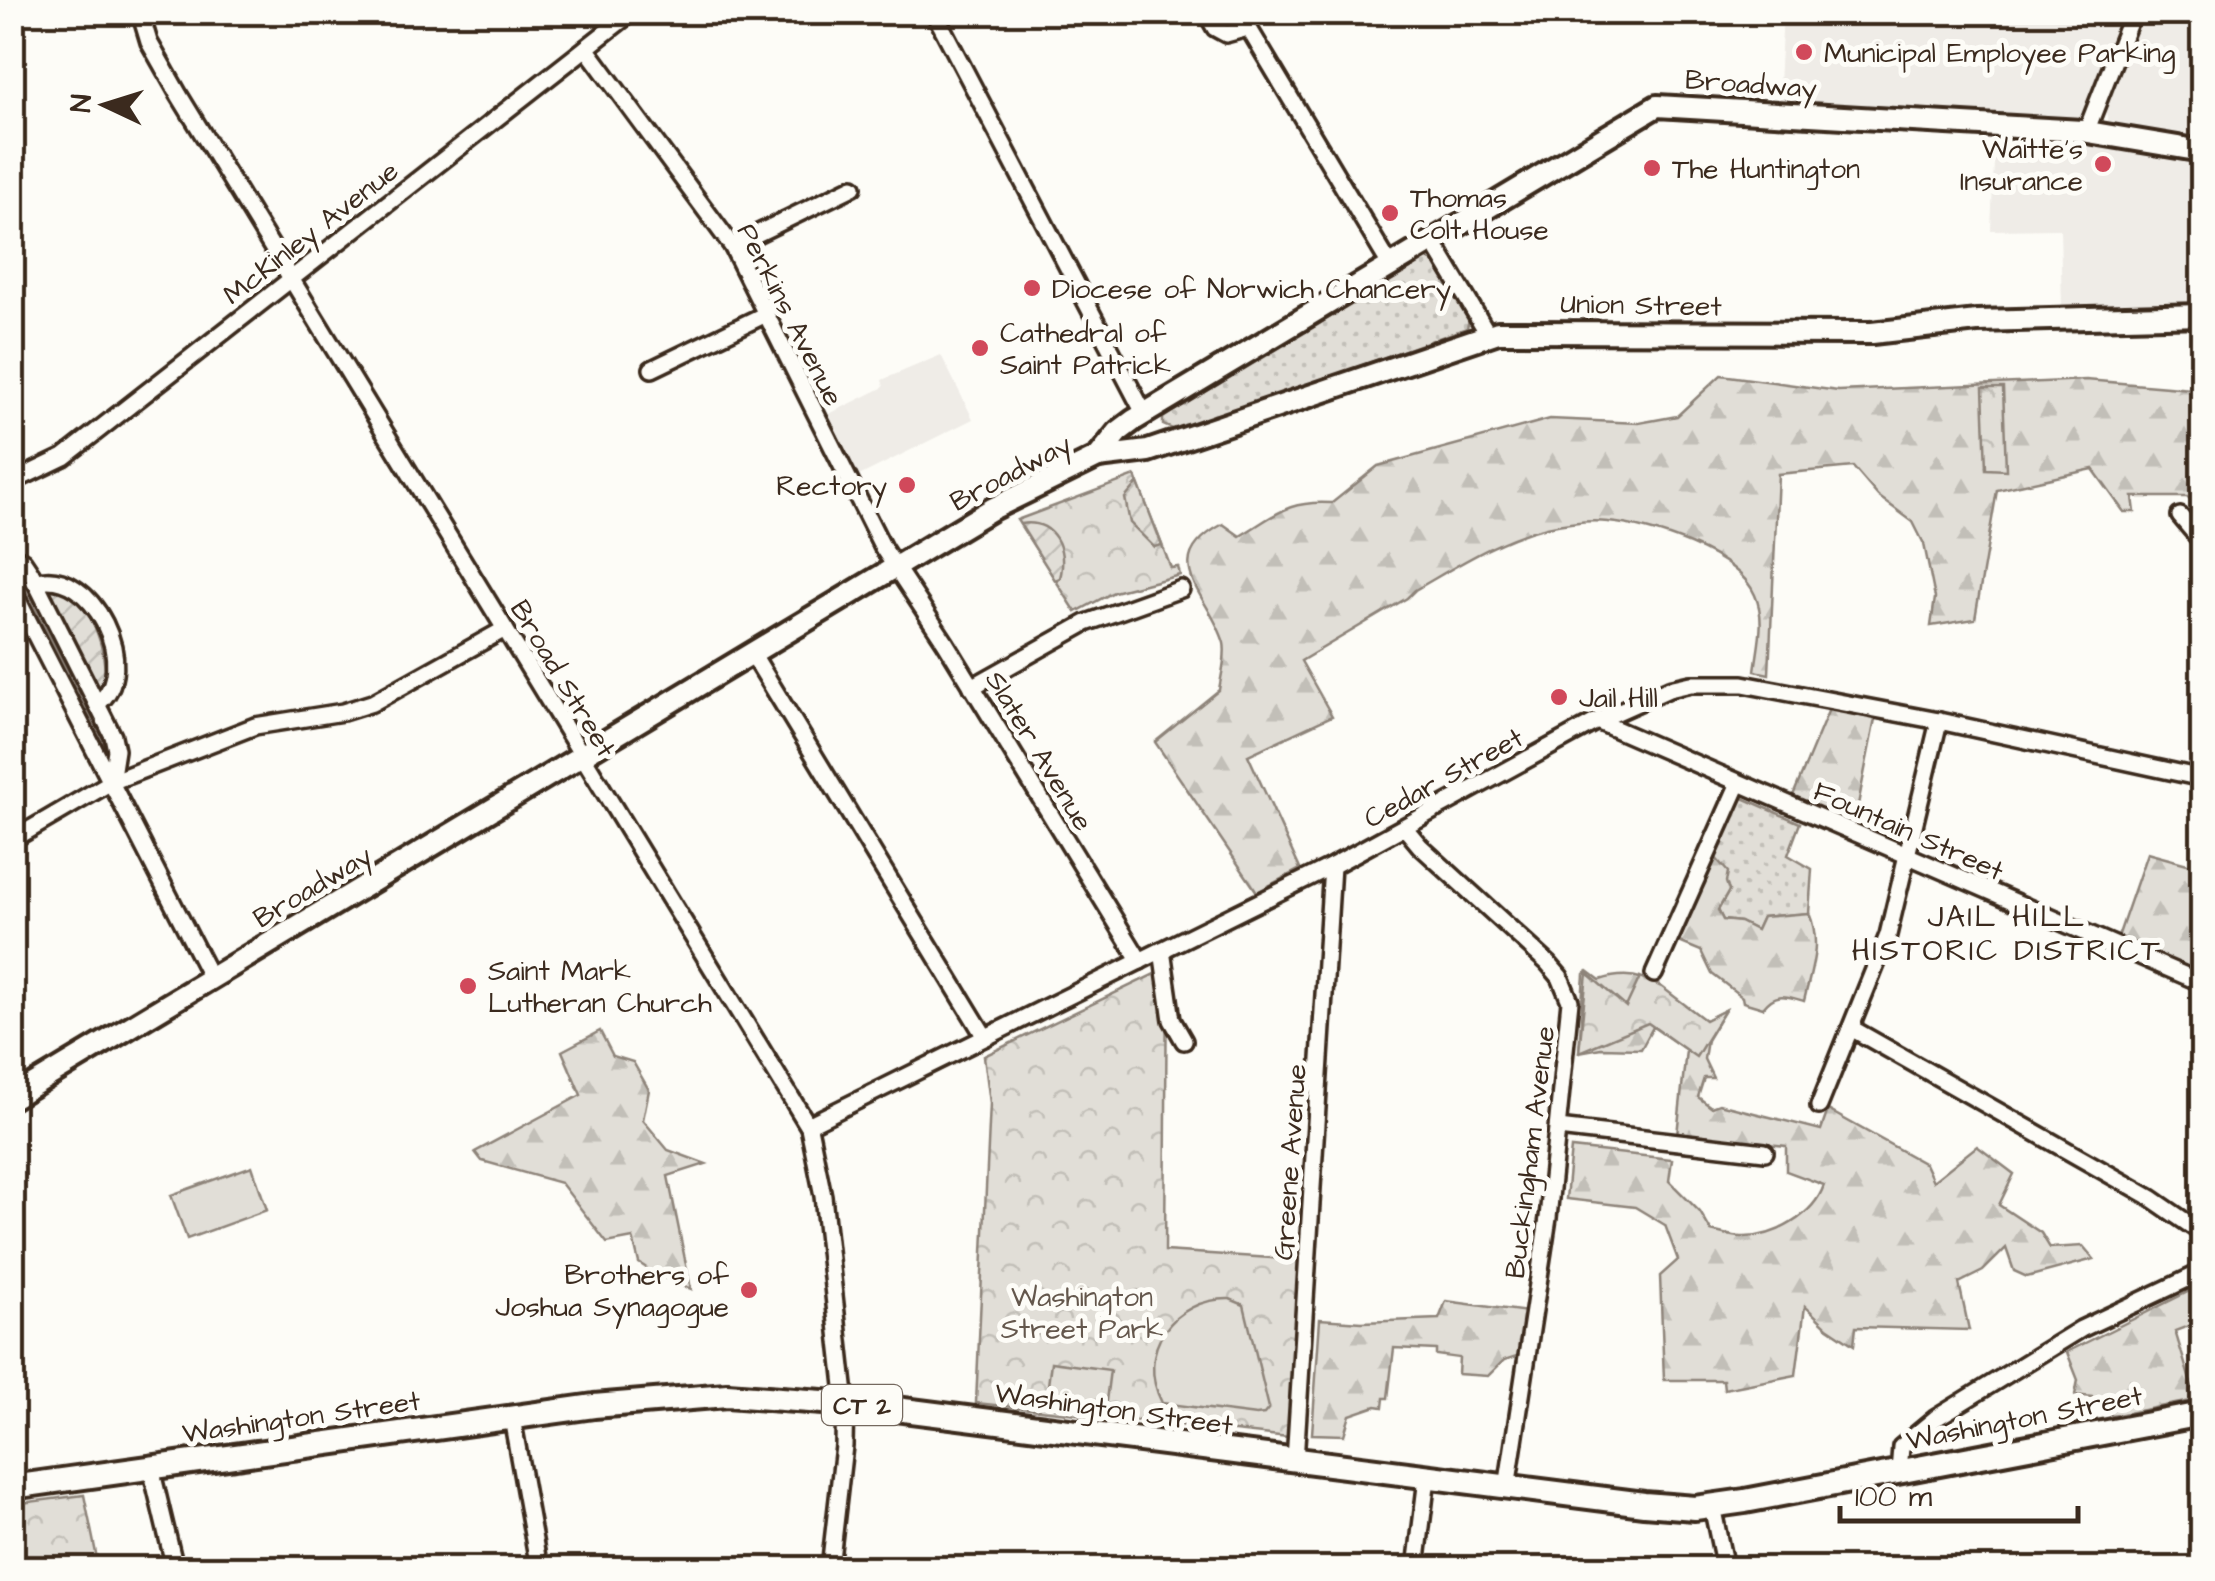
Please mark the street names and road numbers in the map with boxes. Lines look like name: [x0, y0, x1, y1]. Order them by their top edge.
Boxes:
street label: Broadway: [1684, 60, 1818, 111]
street label: McKinley Avenue: [215, 152, 408, 316]
street label: Perkins Avenue: [727, 217, 852, 413]
street label: Union Street: [1560, 285, 1723, 326]
street label: Broadway: [943, 425, 1079, 523]
street label: Broad Street: [500, 593, 625, 765]
street label: Slater Avenue: [975, 663, 1102, 838]
street label: Cedar Street: [1357, 718, 1531, 838]
street label: Fountain Street: [1807, 772, 2010, 891]
street label: Broadway: [246, 837, 380, 940]
street label: Buckingham Avenue: [1496, 1024, 1566, 1281]
street label: Greene Avenue: [1264, 1063, 1317, 1261]
street label: Washington Street: [992, 1373, 1236, 1447]
street label: Washington Street: [1903, 1376, 2147, 1461]
street label: Washington Street: [180, 1381, 423, 1454]
road number: CT 2: [822, 1385, 902, 1425]

